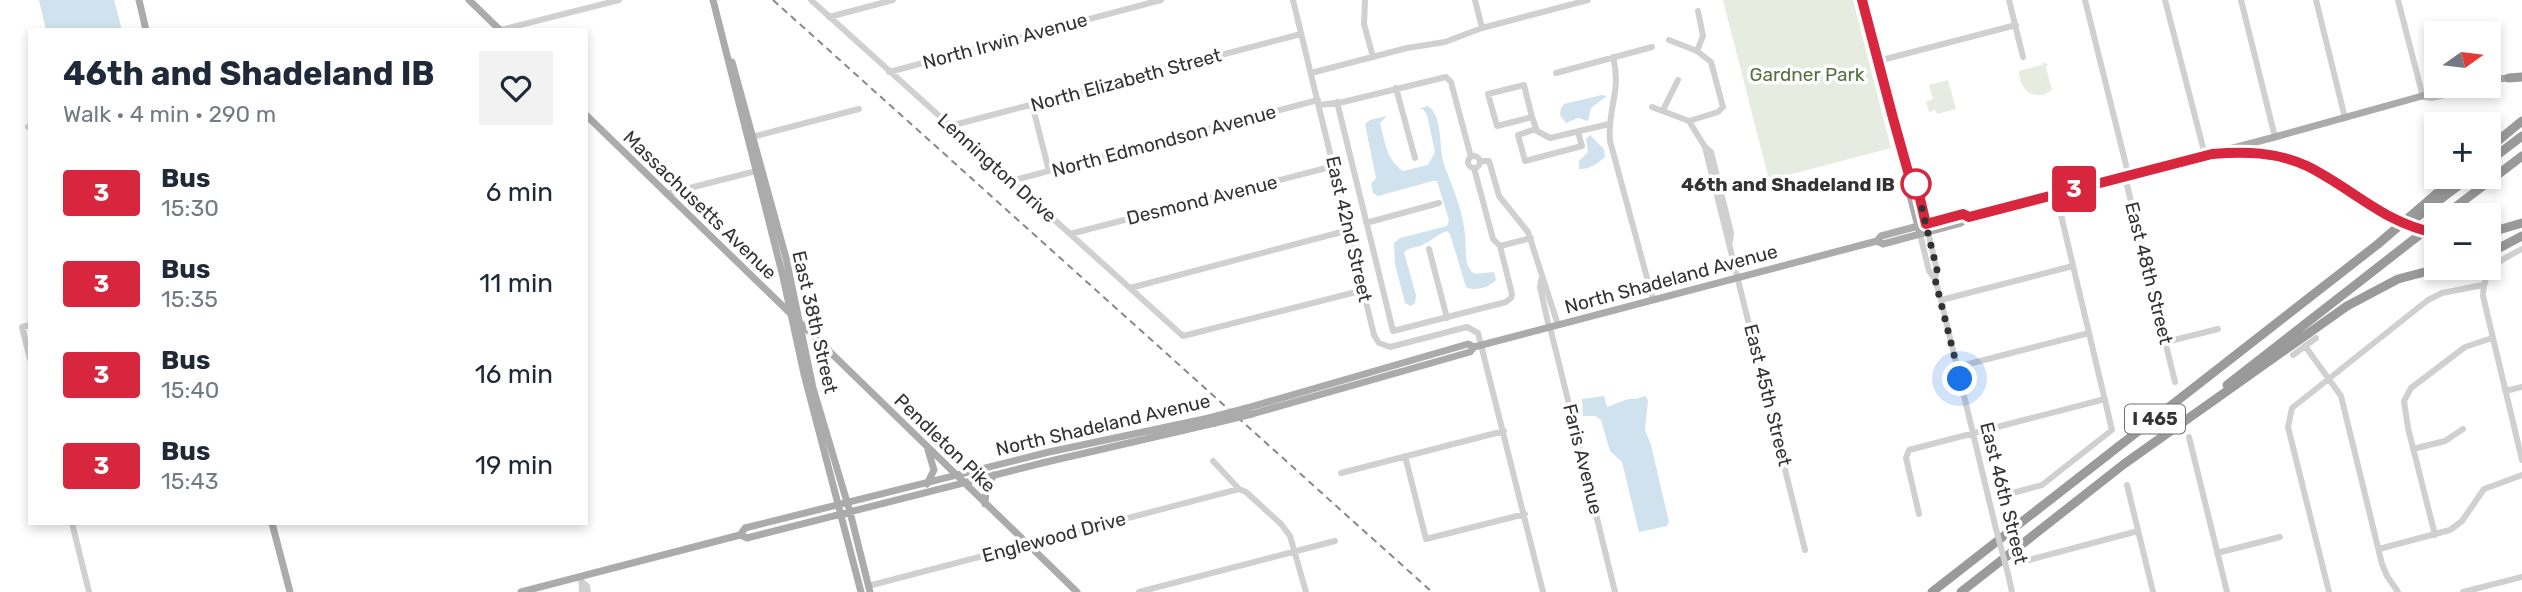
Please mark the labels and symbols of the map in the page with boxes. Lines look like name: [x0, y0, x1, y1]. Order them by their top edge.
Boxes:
street label: North Irwin Avenue: [920, 8, 1090, 74]
north arrow: [2424, 21, 2501, 98]
street label: North Elizabeth Street: [1028, 43, 1224, 117]
park label: Gardner Park: [1750, 63, 1865, 86]
street label: North Edmondson Avenue: [1049, 100, 1279, 182]
street label: Lennington Drive: [933, 109, 1061, 227]
street label: Massachusetts Avenue: [618, 126, 782, 284]
street label: East 42nd Street: [1321, 154, 1377, 305]
line badge: 3: [2051, 166, 2097, 212]
marker: 46th and Shadeland IB: [1901, 169, 1931, 199]
street label: Desmond Avenue: [1124, 170, 1280, 230]
place label: 46th and Shadeland IB: [1681, 173, 1895, 196]
street label: East 48th Street: [2120, 199, 2178, 347]
street label: North Shadeland Avenue: [1562, 239, 1780, 319]
street label: East 38th Street: [787, 248, 843, 396]
street label: East 45th Street: [1739, 322, 1797, 469]
your location: [1942, 361, 1977, 396]
street label: Pendleton Pike: [890, 389, 1000, 497]
street label: North Shadeland Avenue: [994, 389, 1212, 461]
street label: Faris Avenue: [1558, 401, 1608, 517]
road number: I 465: [2125, 404, 2185, 433]
street label: East 46th Street: [1975, 420, 2033, 567]
street label: Englewood Drive: [980, 507, 1128, 567]

